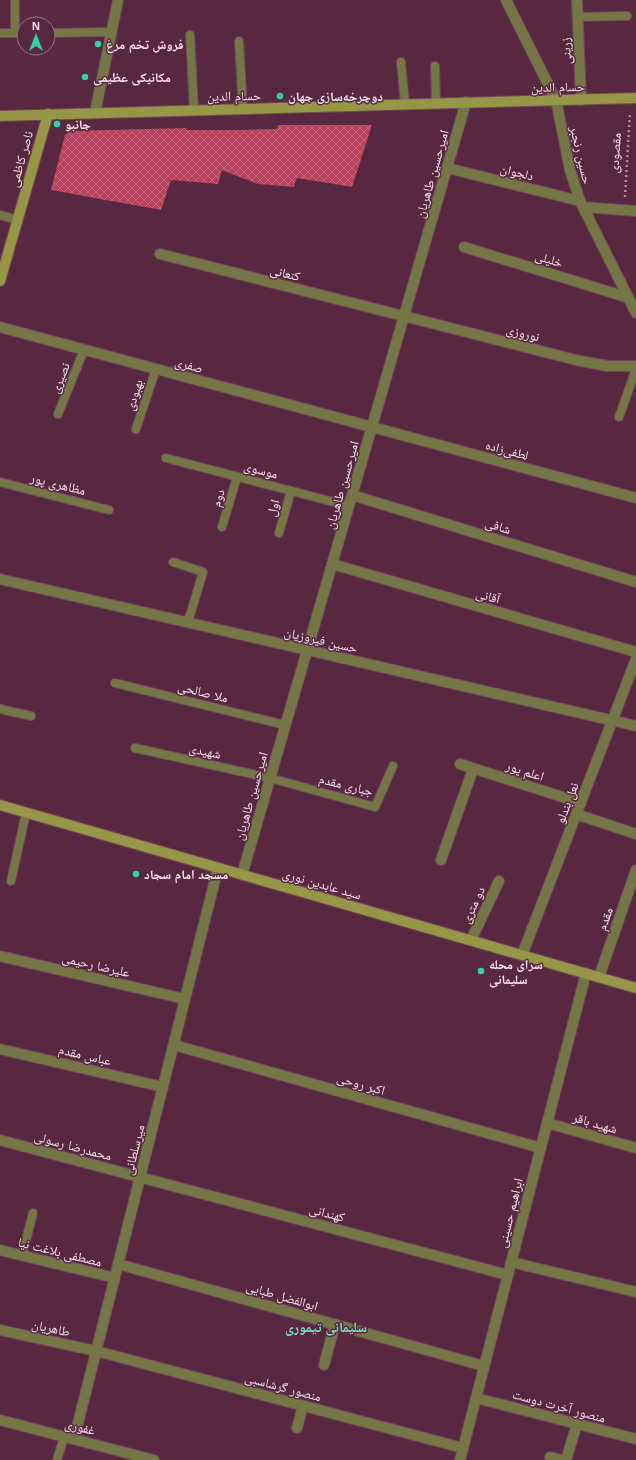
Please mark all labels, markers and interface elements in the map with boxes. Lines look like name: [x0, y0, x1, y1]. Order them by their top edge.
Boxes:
north arrow: [16, 16, 56, 56]
text: N: [32, 20, 40, 32]
place label: فروش تخم مرغ: [106, 37, 184, 54]
street label: زرینی: [558, 37, 575, 65]
marker: فروش تخم مرغ: [93, 39, 103, 49]
place label: مکانیکی عظیمی: [93, 70, 171, 86]
marker: مکانیکی عظیمی: [80, 72, 90, 82]
street label: حسام الدین: [531, 79, 585, 96]
street label: حسام الدین: [207, 88, 261, 105]
place label: دوچرخه‌سازی جهان: [288, 89, 383, 104]
marker: دوچرخه‌سازی جهان: [275, 91, 285, 101]
place label: جانبو: [65, 117, 91, 132]
marker: جانبو: [52, 119, 62, 129]
street label: حسین رنجبر: [566, 124, 595, 186]
street label: امیرحسین طاهریان: [412, 128, 453, 220]
street label: ناصر کاظمی: [6, 129, 37, 189]
street label: مقصودی: [606, 132, 625, 174]
street label: دلجوان: [499, 161, 535, 184]
street label: خلیلی: [533, 248, 565, 271]
street label: کنعانی: [268, 262, 302, 285]
street label: نوروزی: [505, 322, 541, 345]
street label: صفری: [173, 354, 205, 377]
street label: نصیری: [47, 361, 74, 396]
street label: بهبودی: [122, 378, 147, 413]
street label: لطفی‌زاده: [484, 437, 530, 464]
street label: امیرحسین طاهریان: [322, 439, 363, 531]
street label: موسوی: [242, 458, 280, 483]
street label: مظاهری پور: [28, 470, 87, 499]
street label: دوم: [208, 487, 229, 509]
street label: اول: [263, 498, 284, 518]
street label: شافی: [483, 515, 513, 538]
street label: آقانی: [474, 585, 502, 608]
street label: حسین فیروزیان: [283, 624, 359, 657]
street label: ملا صالحی: [176, 679, 230, 706]
street label: شهیدی: [187, 740, 222, 763]
street label: امیرحسین طاهریان: [231, 750, 272, 842]
street label: اعلم پور: [503, 758, 546, 785]
street label: جباری مقدم: [317, 771, 375, 800]
street label: نعل بندلو: [552, 780, 583, 826]
street label: سید عابدین نوری: [281, 866, 363, 903]
place label: مسجد امام سجاد: [144, 867, 228, 884]
marker: مسجد امام سجاد: [131, 869, 141, 879]
street label: دو متری: [458, 884, 489, 926]
street label: مقدم: [594, 905, 617, 933]
street label: علیرضا رحیمی: [60, 950, 132, 981]
place label: سرای محله سلیمانی: [489, 957, 543, 988]
marker: سرای محله سلیمانی: [476, 966, 486, 976]
street label: عباس مقدم: [57, 1042, 113, 1069]
street label: اکبر روحی: [335, 1070, 387, 1099]
street label: شهید باقر: [570, 1109, 619, 1137]
street label: میرسلطانی: [120, 1123, 149, 1177]
street label: محمدرضا رسولی: [32, 1128, 113, 1165]
street label: ابراهیم حسینی: [494, 1177, 527, 1250]
street label: کهندانی: [307, 1201, 347, 1226]
street label: مصطفی بلاغت نیا: [16, 1234, 103, 1271]
street label: ابوالفضل طبایی: [244, 1279, 320, 1314]
street label: طاهریان: [30, 1317, 72, 1340]
district label: سلیمانی تیموری: [285, 1319, 367, 1336]
street label: منصور گرشاسبی: [243, 1370, 323, 1405]
street label: منصور آخرت دوست: [511, 1386, 607, 1427]
street label: غفوری: [63, 1416, 97, 1439]

